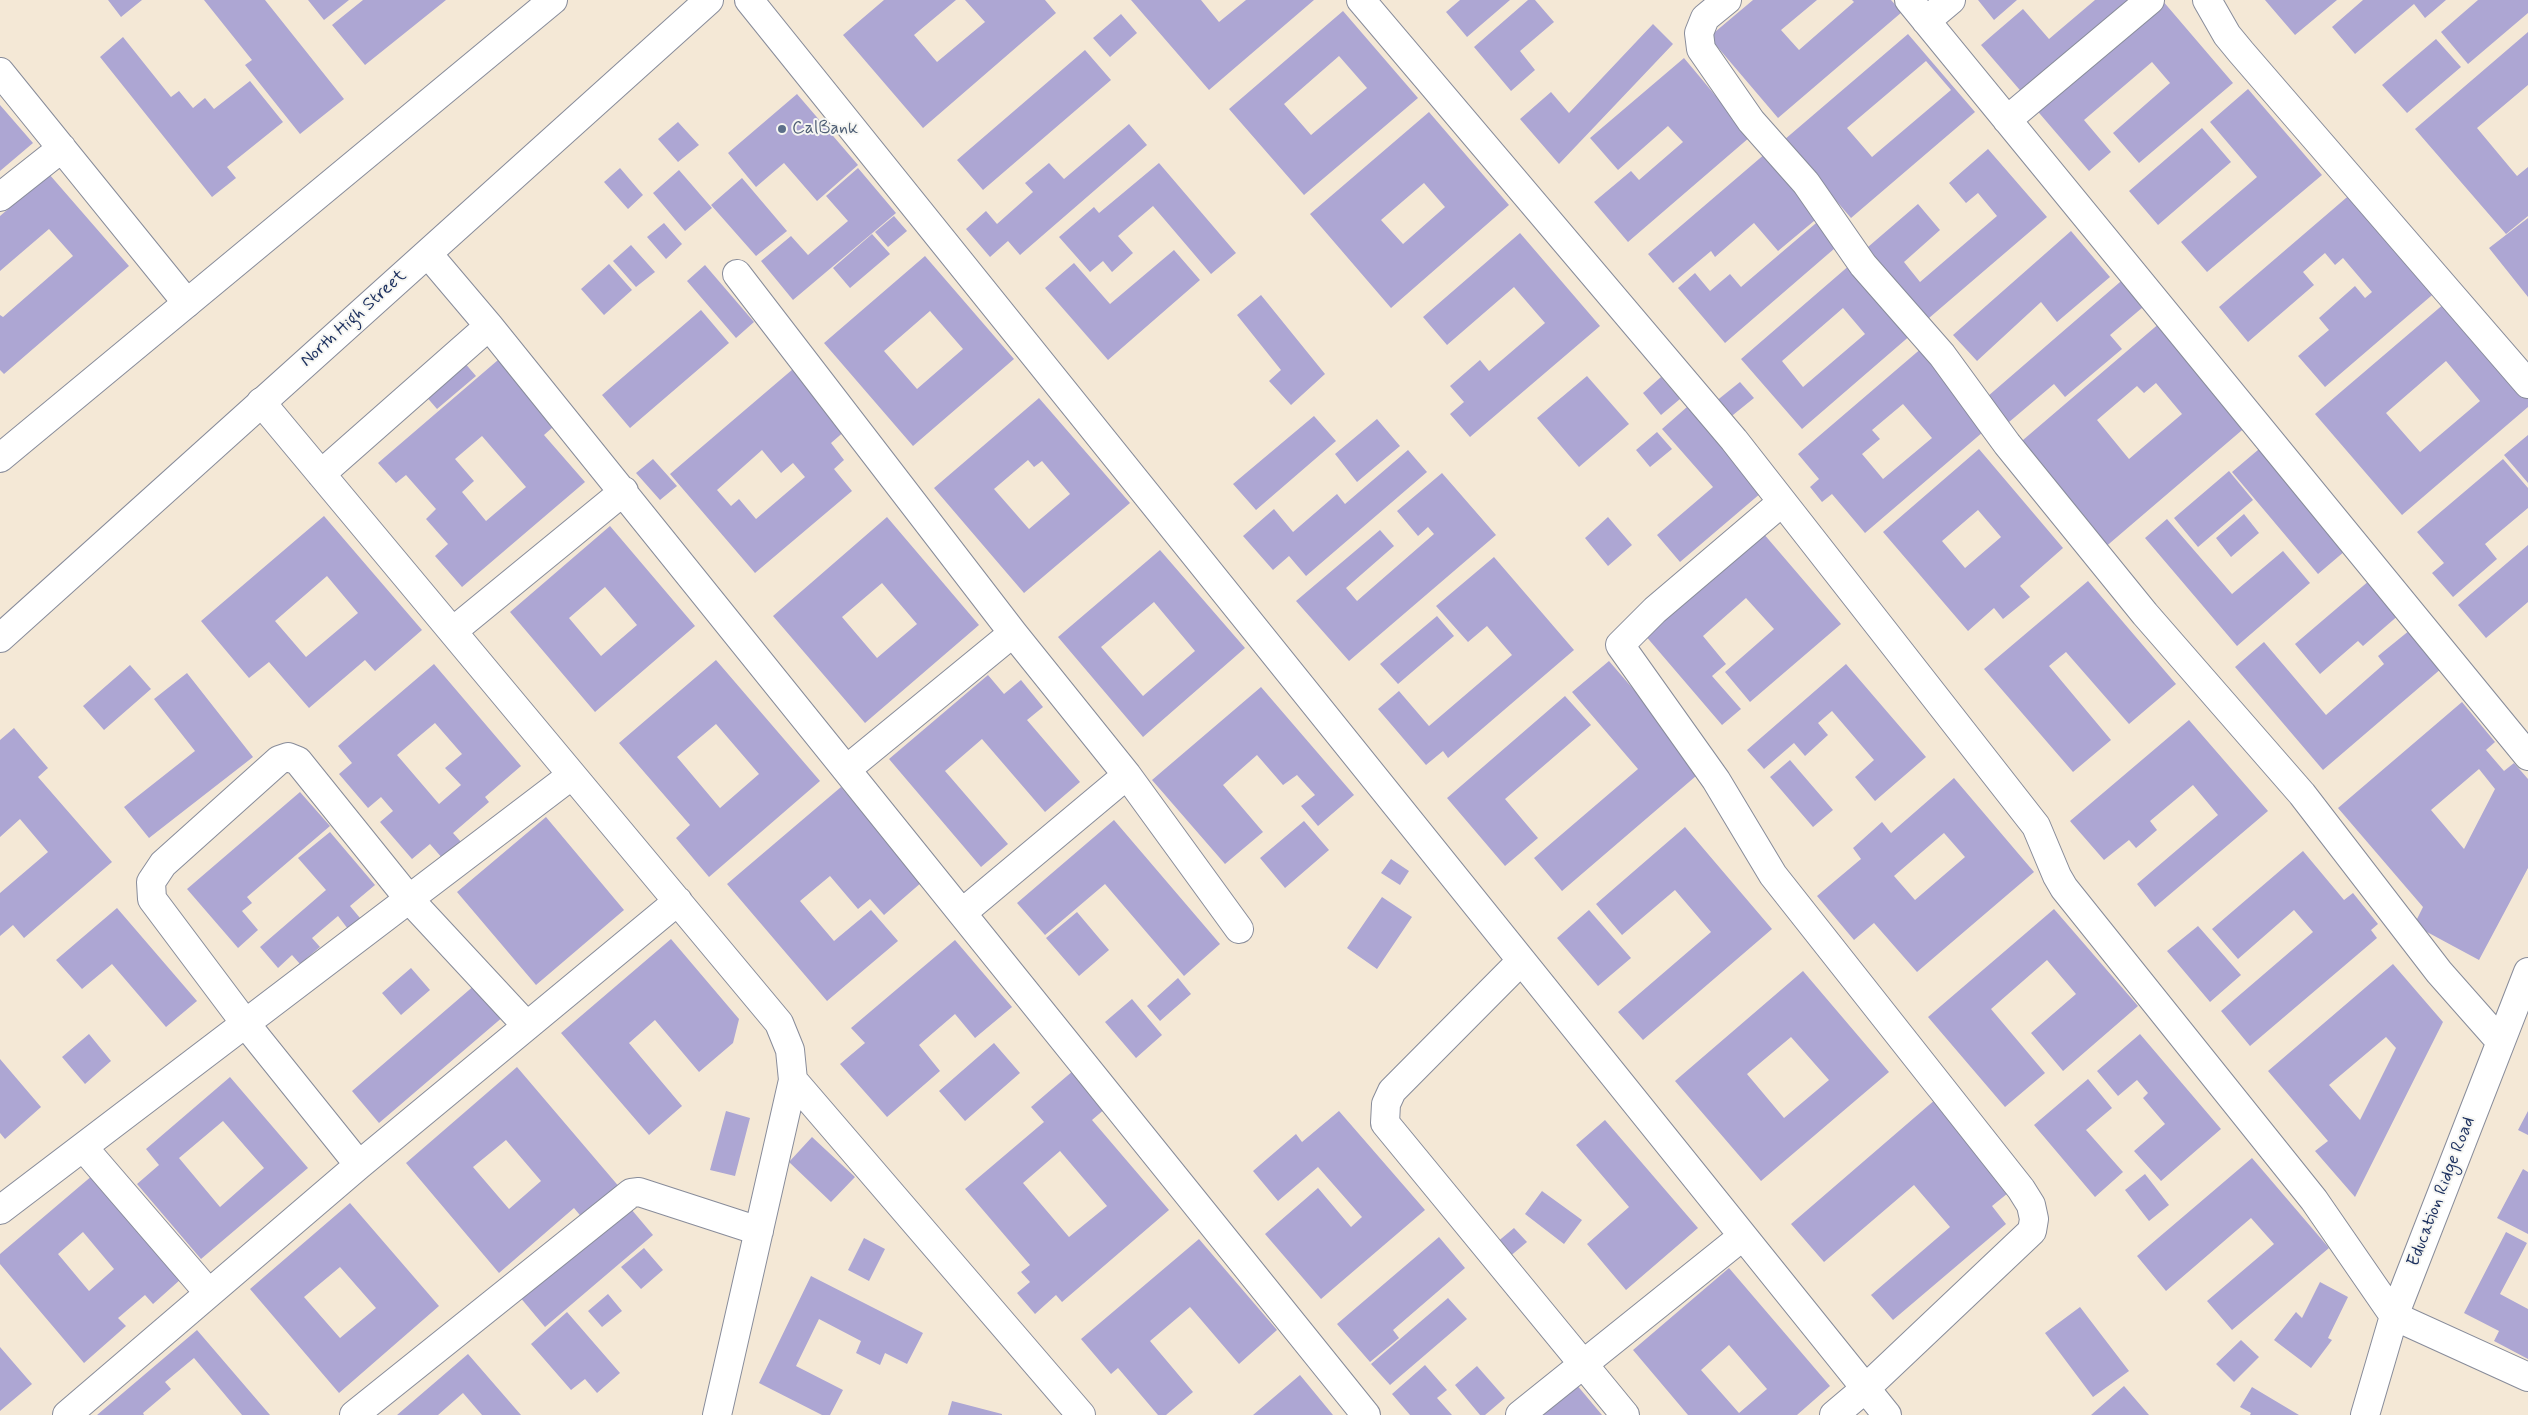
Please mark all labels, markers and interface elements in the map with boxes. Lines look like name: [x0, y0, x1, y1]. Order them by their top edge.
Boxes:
place label: CalBank: [792, 118, 858, 140]
marker: CalBank: [776, 123, 788, 135]
street label: North High Street: [296, 266, 412, 372]
street label: Education Ridge Road: [2404, 1114, 2480, 1270]

